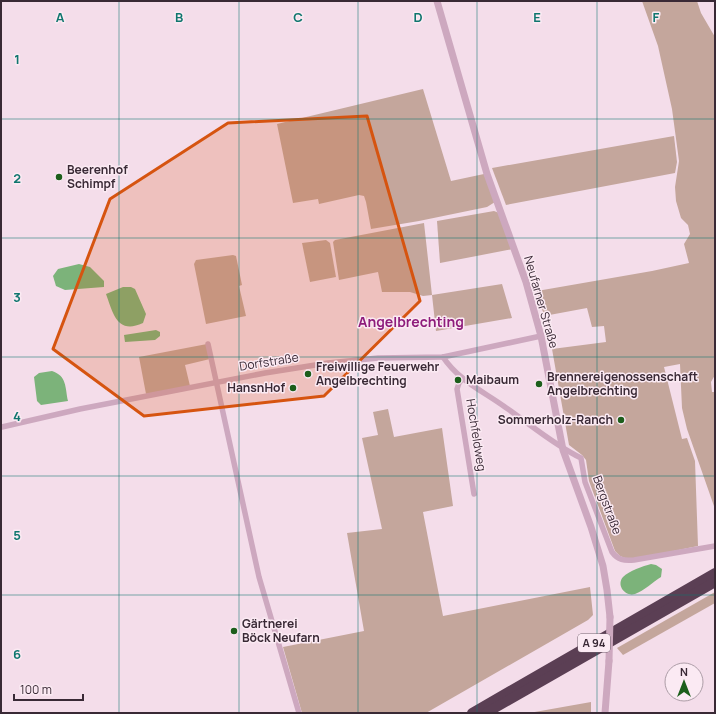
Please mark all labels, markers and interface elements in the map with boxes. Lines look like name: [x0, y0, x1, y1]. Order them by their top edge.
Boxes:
text: A: [56, 8, 65, 26]
text: B: [175, 8, 183, 26]
text: C: [293, 8, 303, 26]
text: D: [413, 8, 423, 26]
text: E: [533, 8, 541, 26]
text: F: [653, 8, 660, 26]
text: 1: [14, 50, 20, 68]
place label: Beerenhof Schimpf: [67, 161, 128, 192]
text: 2: [13, 169, 21, 187]
marker: Beerenhof Schimpf: [54, 172, 64, 182]
street label: Neufarner Straße: [520, 254, 563, 350]
text: 3: [13, 288, 21, 306]
district label: Angelbrechting: [358, 312, 464, 331]
street label: Dorfstraße: [238, 348, 300, 375]
place label: Freiwillige Feuerwehr Angelbrechting: [316, 358, 440, 389]
place label: Brennereigenossenschaft Angelbrechting: [547, 368, 698, 399]
marker: Freiwillige Feuerwehr Angelbrechting: [303, 369, 313, 379]
place label: Maibaum: [466, 371, 519, 388]
marker: Maibaum: [453, 375, 463, 385]
place label: HansnHof: [227, 379, 285, 396]
marker: Brennereigenossenschaft Angelbrechting: [534, 379, 544, 389]
marker: HansnHof: [288, 383, 298, 393]
street label: Hochfeldweg: [462, 397, 491, 472]
text: 4: [13, 407, 21, 425]
place label: Sommerholz-Ranch: [498, 411, 613, 428]
marker: Sommerholz-Ranch: [616, 415, 626, 425]
street label: Bergstraße: [589, 473, 626, 537]
text: 5: [13, 526, 21, 544]
place label: Gärtnerei Böck Neufarn: [242, 615, 320, 646]
marker: Gärtnerei Böck Neufarn: [229, 626, 239, 636]
road number: A 94: [578, 634, 610, 652]
text: 6: [13, 645, 21, 663]
north arrow: [664, 662, 704, 702]
text: N: [680, 664, 688, 679]
scale bar: [14, 676, 83, 702]
text: 100 m: [20, 681, 52, 698]

